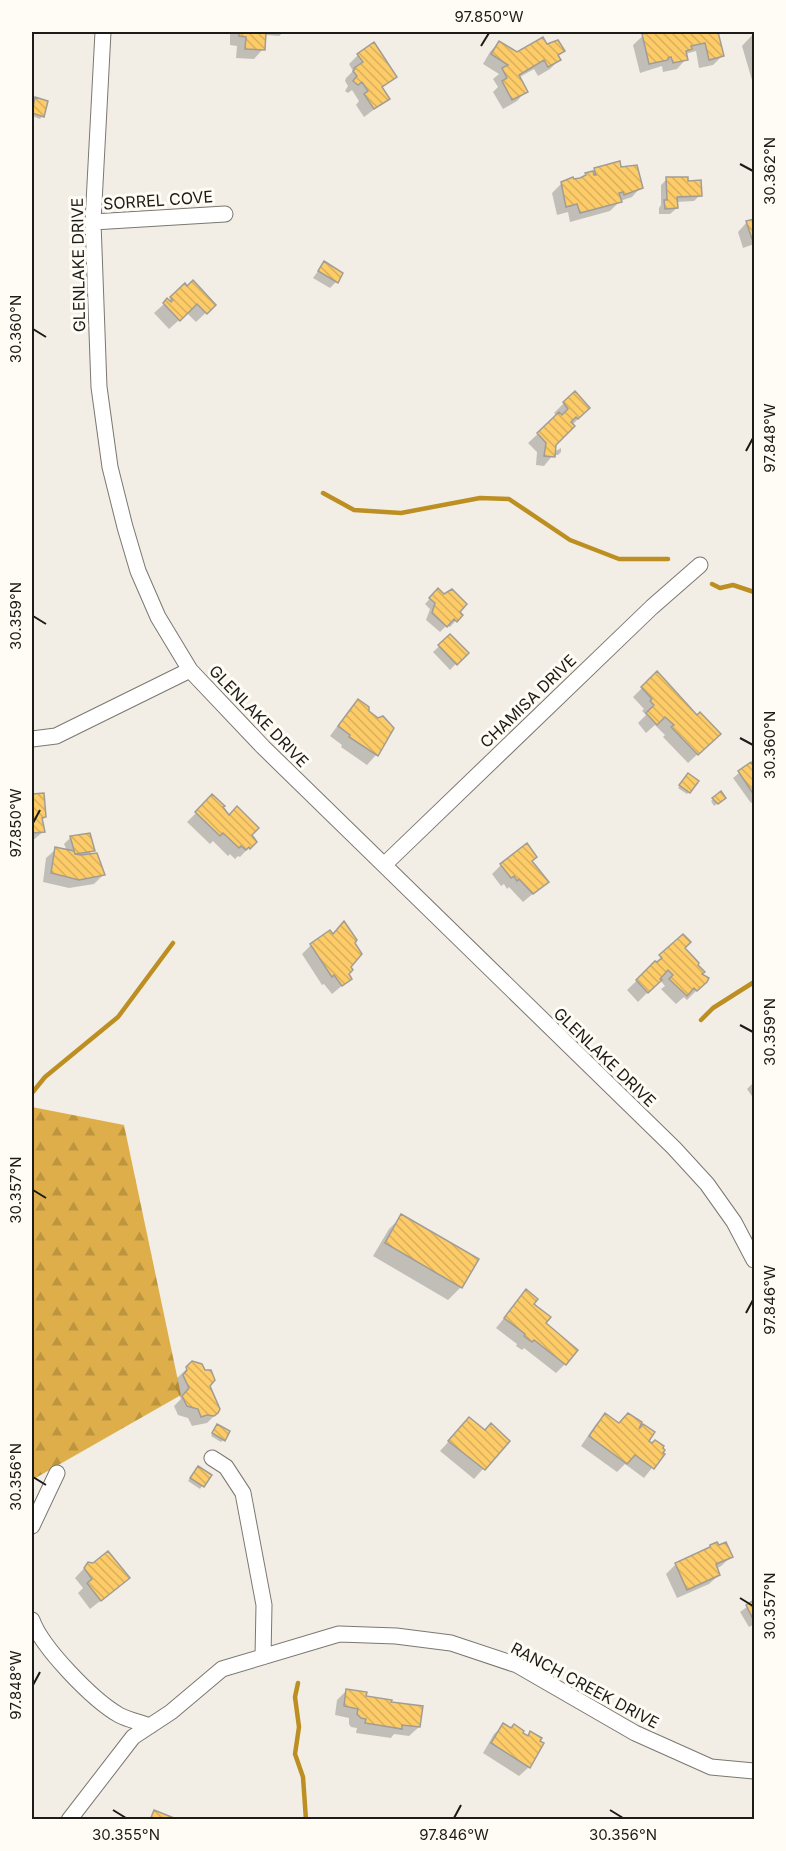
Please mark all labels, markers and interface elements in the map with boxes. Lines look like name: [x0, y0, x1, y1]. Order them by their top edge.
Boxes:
text: 97.850°W: [454, 7, 524, 26]
text: 30.362°N: [760, 137, 779, 205]
street label: SORREL COVE: [102, 186, 214, 214]
street label: GLENLAKE DRIVE: [67, 198, 89, 332]
text: 30.360°N: [6, 295, 25, 363]
text: 97.848°W: [760, 403, 779, 473]
text: 30.359°N: [6, 582, 25, 650]
street label: CHAMISA DRIVE: [476, 650, 580, 752]
street label: GLENLAKE DRIVE: [205, 661, 313, 771]
text: 30.360°N: [760, 711, 779, 779]
text: 97.850°W: [6, 788, 25, 858]
text: 30.359°N: [760, 998, 779, 1066]
street label: GLENLAKE DRIVE: [550, 1003, 660, 1111]
text: 30.357°N: [6, 1156, 25, 1224]
text: 97.846°W: [760, 1265, 779, 1335]
text: 30.356°N: [6, 1443, 25, 1511]
text: 30.357°N: [760, 1572, 779, 1640]
street label: RANCH CREEK DRIVE: [508, 1638, 662, 1732]
text: 97.848°W: [6, 1650, 25, 1720]
text: 30.355°N: [92, 1825, 160, 1844]
text: 97.846°W: [419, 1825, 489, 1844]
text: 30.356°N: [589, 1825, 657, 1844]

